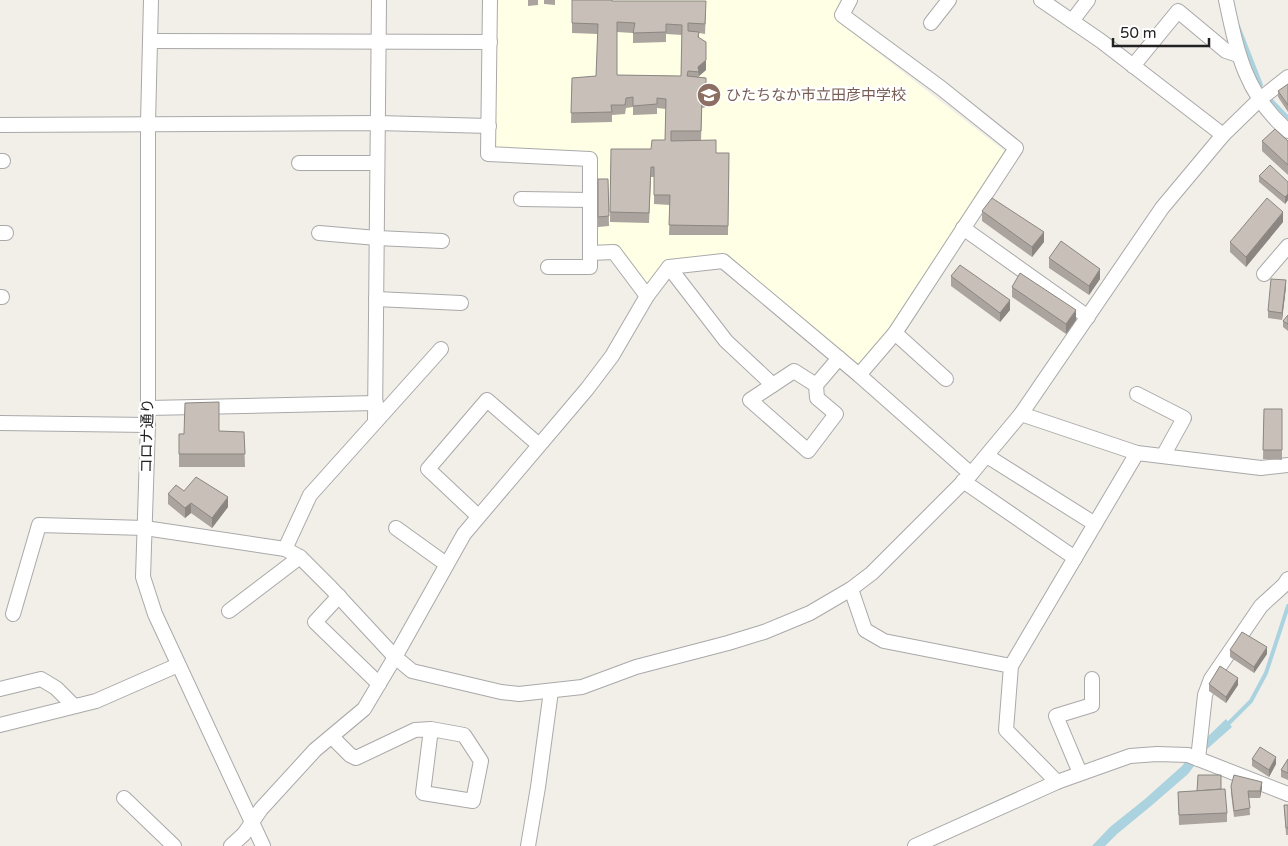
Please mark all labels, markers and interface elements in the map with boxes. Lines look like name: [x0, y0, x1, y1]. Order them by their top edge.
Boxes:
scale bar: [1113, 15, 1209, 47]
text: 50 m: [1120, 24, 1157, 42]
school or university icon: ひたちなか市立田彦中学校: [696, 82, 722, 108]
place label: ひたちなか市立田彦中学校: [726, 86, 906, 104]
street label: コロナ通り: [137, 398, 157, 474]

